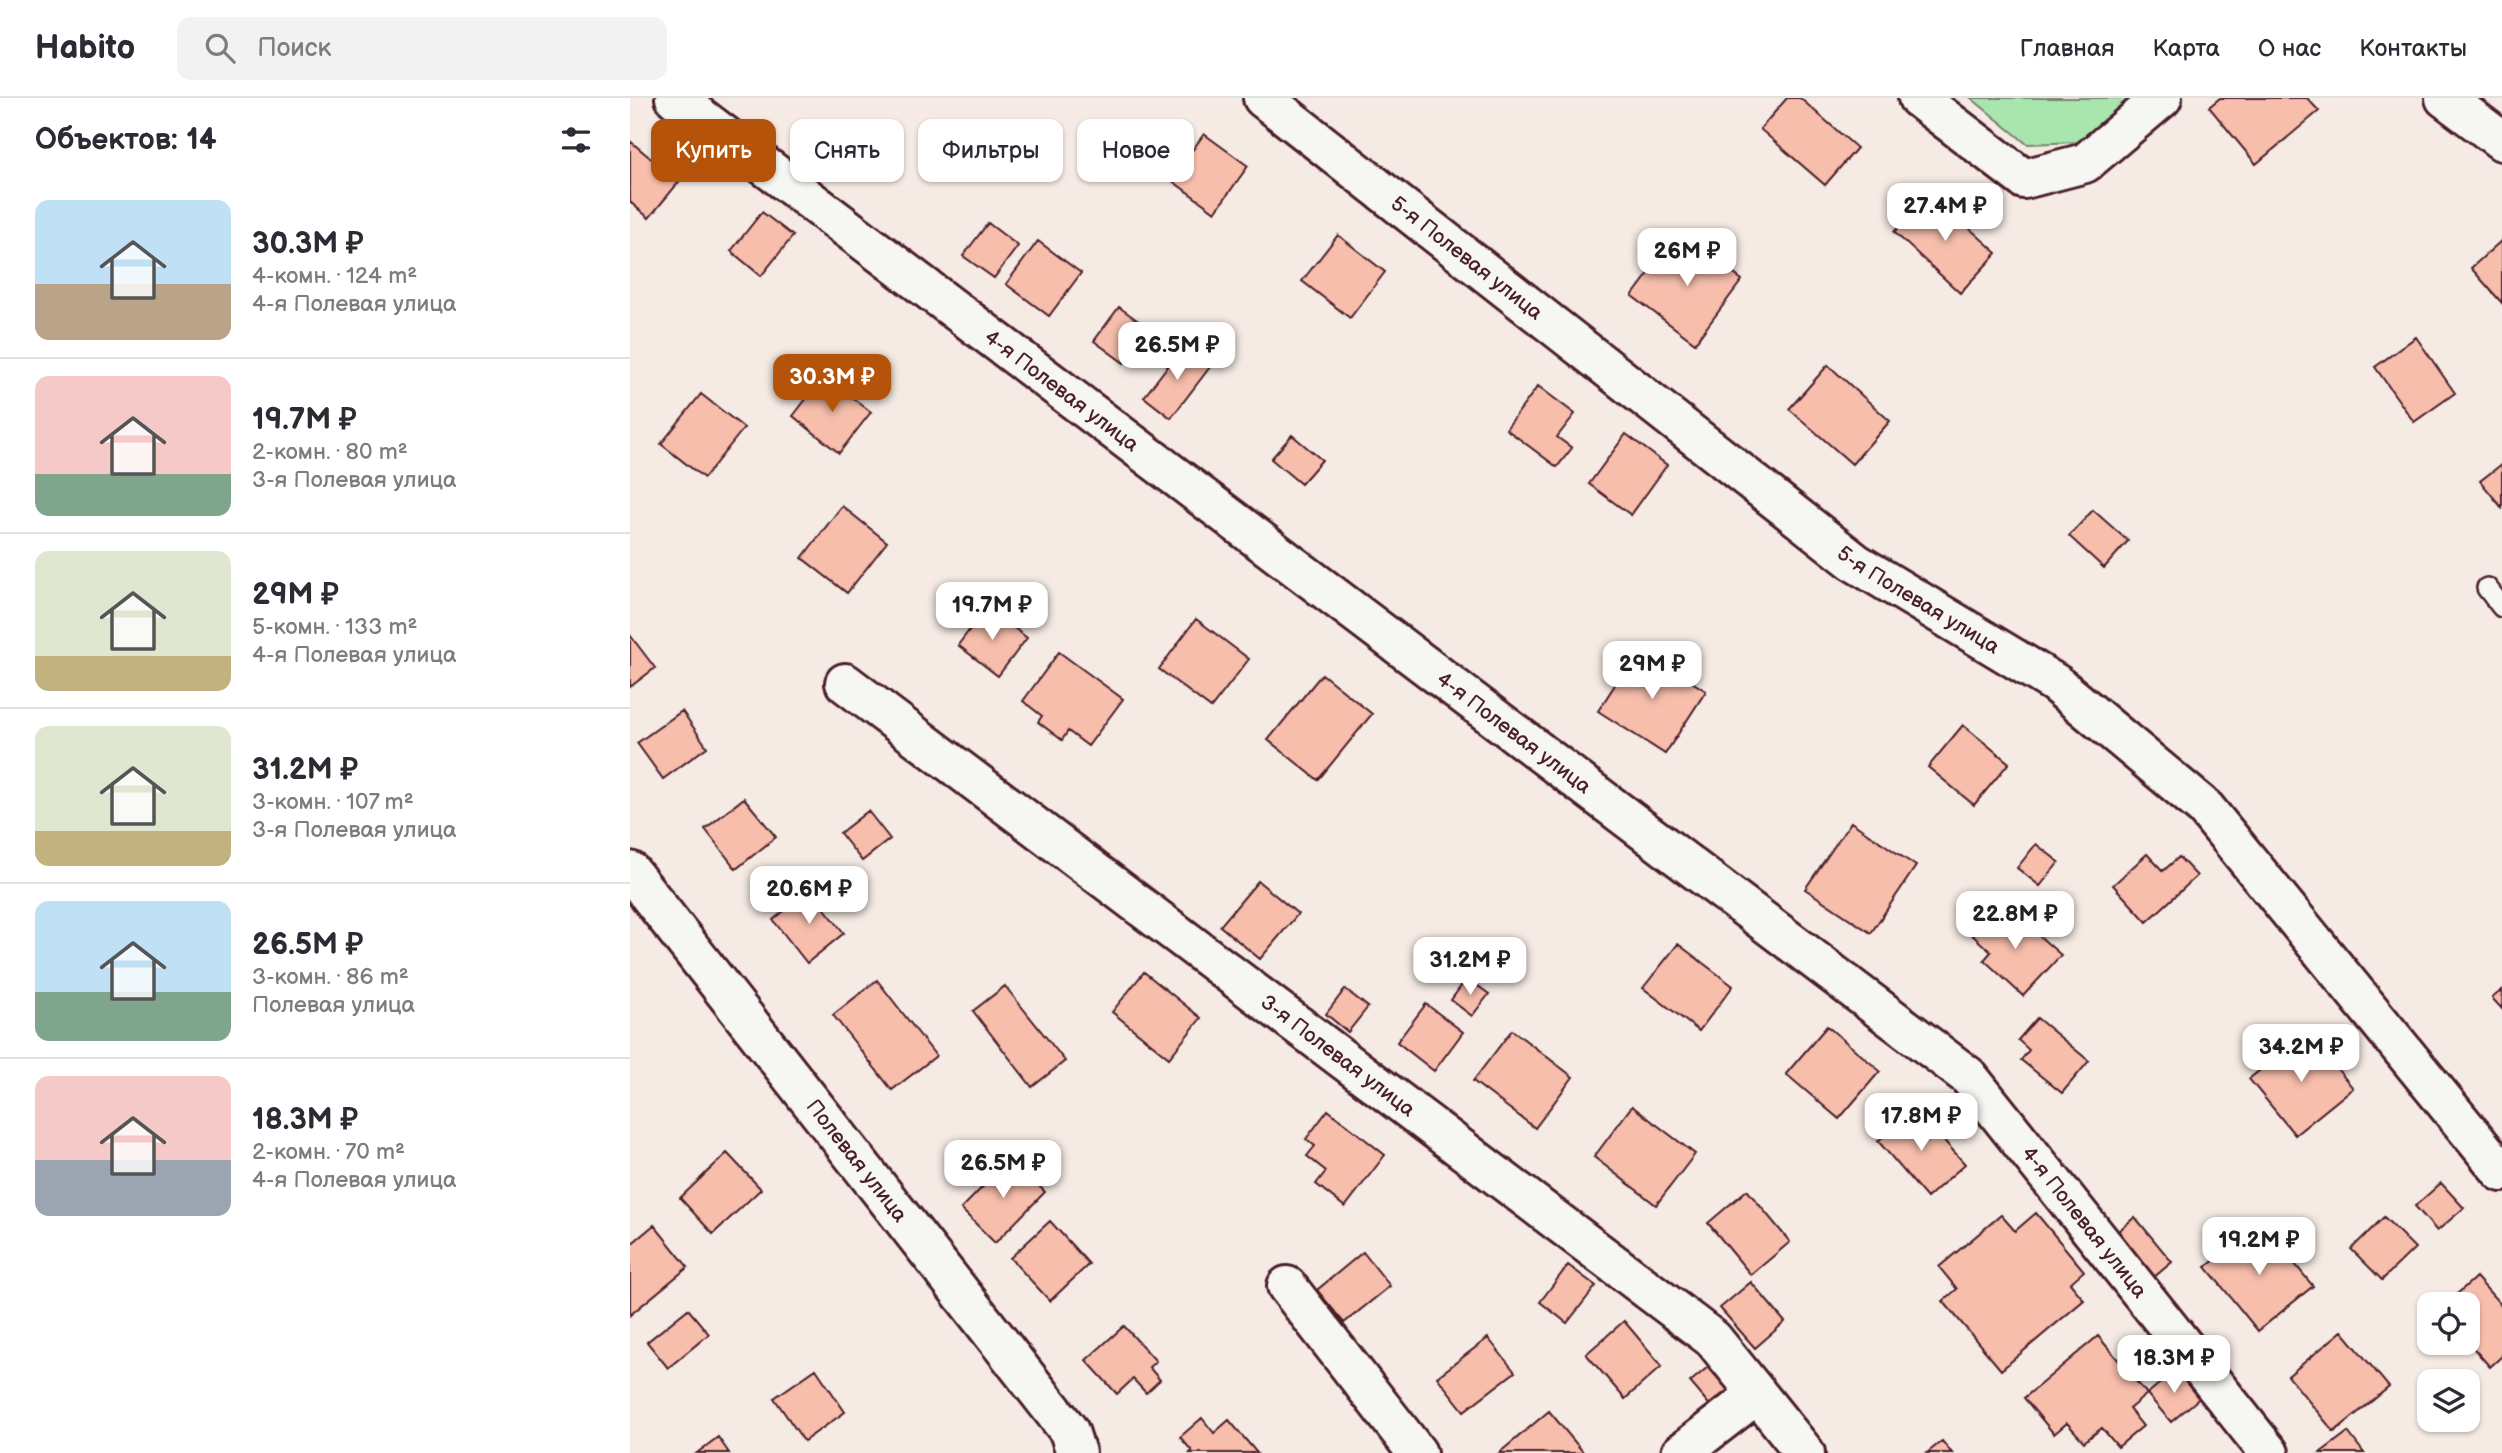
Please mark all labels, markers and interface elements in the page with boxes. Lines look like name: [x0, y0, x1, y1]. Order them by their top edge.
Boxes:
search box: [177, 17, 667, 80]
text: Habito: [35, 28, 135, 68]
icon: search: [201, 29, 239, 67]
text: Поиск: [257, 33, 331, 64]
text: Главная: [2020, 34, 2114, 63]
text: Карта: [2152, 34, 2220, 63]
text: О нас: [2258, 34, 2321, 63]
text: Контакты: [2359, 34, 2467, 63]
chip: Купить: [651, 119, 776, 182]
chip: Снять: [790, 119, 904, 182]
chip: Фильтры: [918, 119, 1063, 182]
chip: Новое: [1077, 119, 1194, 182]
icon: filters: [557, 121, 595, 159]
text: Объектов: 14: [35, 122, 217, 158]
pin: 27.4M ₽: [1880, 184, 2010, 243]
street label: 5-я Полевая улица: [1386, 191, 1548, 325]
text: 27.4M ₽: [1903, 192, 1987, 220]
text: 30.3M ₽: [252, 226, 364, 262]
icon: home: [91, 228, 175, 312]
pin: 26M ₽: [1638, 228, 1736, 288]
text: 26M ₽: [1653, 237, 1721, 265]
text: 4-комн. · 124 m²: [252, 262, 417, 290]
text: 4-я Полевая улица: [252, 290, 457, 318]
pin: 26.5M ₽: [1112, 322, 1242, 382]
street label: 4-я Полевая улица: [980, 324, 1144, 457]
text: 26.5M ₽: [1134, 331, 1220, 359]
pin: 30.3M ₽: [767, 354, 897, 414]
text: 30.3M ₽: [789, 363, 875, 391]
text: 19.7M ₽: [252, 402, 357, 438]
icon: home: [91, 404, 175, 488]
text: 2-комн. · 80 m²: [252, 438, 408, 466]
text: 3-я Полевая улица: [252, 466, 457, 494]
street label: 5-я Полевая улица: [1832, 540, 2005, 659]
text: 29M ₽: [252, 577, 339, 613]
icon: home: [91, 579, 175, 663]
pin: 19.7M ₽: [927, 582, 1057, 642]
text: 19.7M ₽: [952, 591, 1032, 619]
text: 5-комн. · 133 m²: [252, 613, 417, 641]
text: 4-я Полевая улица: [252, 641, 457, 669]
pin: 29M ₽: [1603, 642, 1701, 701]
text: 29M ₽: [1619, 650, 1685, 678]
street label: 4-я Полевая улица: [1432, 666, 1597, 799]
text: 31.2M ₽: [252, 752, 358, 788]
icon: home: [91, 754, 175, 838]
text: 3-комн. · 107 m²: [252, 788, 414, 816]
text: 3-я Полевая улица: [252, 816, 457, 844]
pin: 20.6M ₽: [744, 866, 874, 926]
text: 20.6M ₽: [766, 875, 852, 903]
pin: 22.8M ₽: [1950, 892, 2080, 951]
text: 22.8M ₽: [1972, 900, 2058, 928]
text: 26.5M ₽: [252, 927, 363, 963]
icon: home: [91, 929, 175, 1013]
pin: 31.2M ₽: [1405, 937, 1535, 997]
text: 31.2M ₽: [1429, 946, 1511, 974]
text: 3-комн. · 86 m²: [252, 963, 409, 991]
street label: 3-я Полевая улица: [1256, 989, 1421, 1122]
text: Полевая улица: [252, 991, 415, 1019]
pin: 34.2M ₽: [2236, 1024, 2366, 1084]
text: 34.2M ₽: [2258, 1033, 2344, 1061]
street label: Полевая улица: [801, 1094, 913, 1227]
pin: 17.8M ₽: [1856, 1094, 1986, 1153]
text: 18.3M ₽: [252, 1102, 358, 1138]
text: 17.8M ₽: [1881, 1102, 1961, 1130]
icon: home: [91, 1104, 175, 1188]
text: 2-комн. · 70 m²: [252, 1138, 405, 1166]
pin: 26.5M ₽: [938, 1140, 1068, 1200]
street label: 4-я Полевая улица: [2016, 1141, 2153, 1303]
text: 26.5M ₽: [960, 1149, 1046, 1177]
text: 4-я Полевая улица: [252, 1166, 457, 1194]
pin: 19.2M ₽: [2194, 1218, 2324, 1277]
text: 19.2M ₽: [2218, 1226, 2300, 1254]
map controls: [2417, 1292, 2480, 1432]
button: locate: [2417, 1292, 2480, 1355]
pin: 18.3M ₽: [2109, 1336, 2239, 1395]
text: 18.3M ₽: [2133, 1344, 2215, 1372]
button: layers: [2417, 1369, 2480, 1432]

